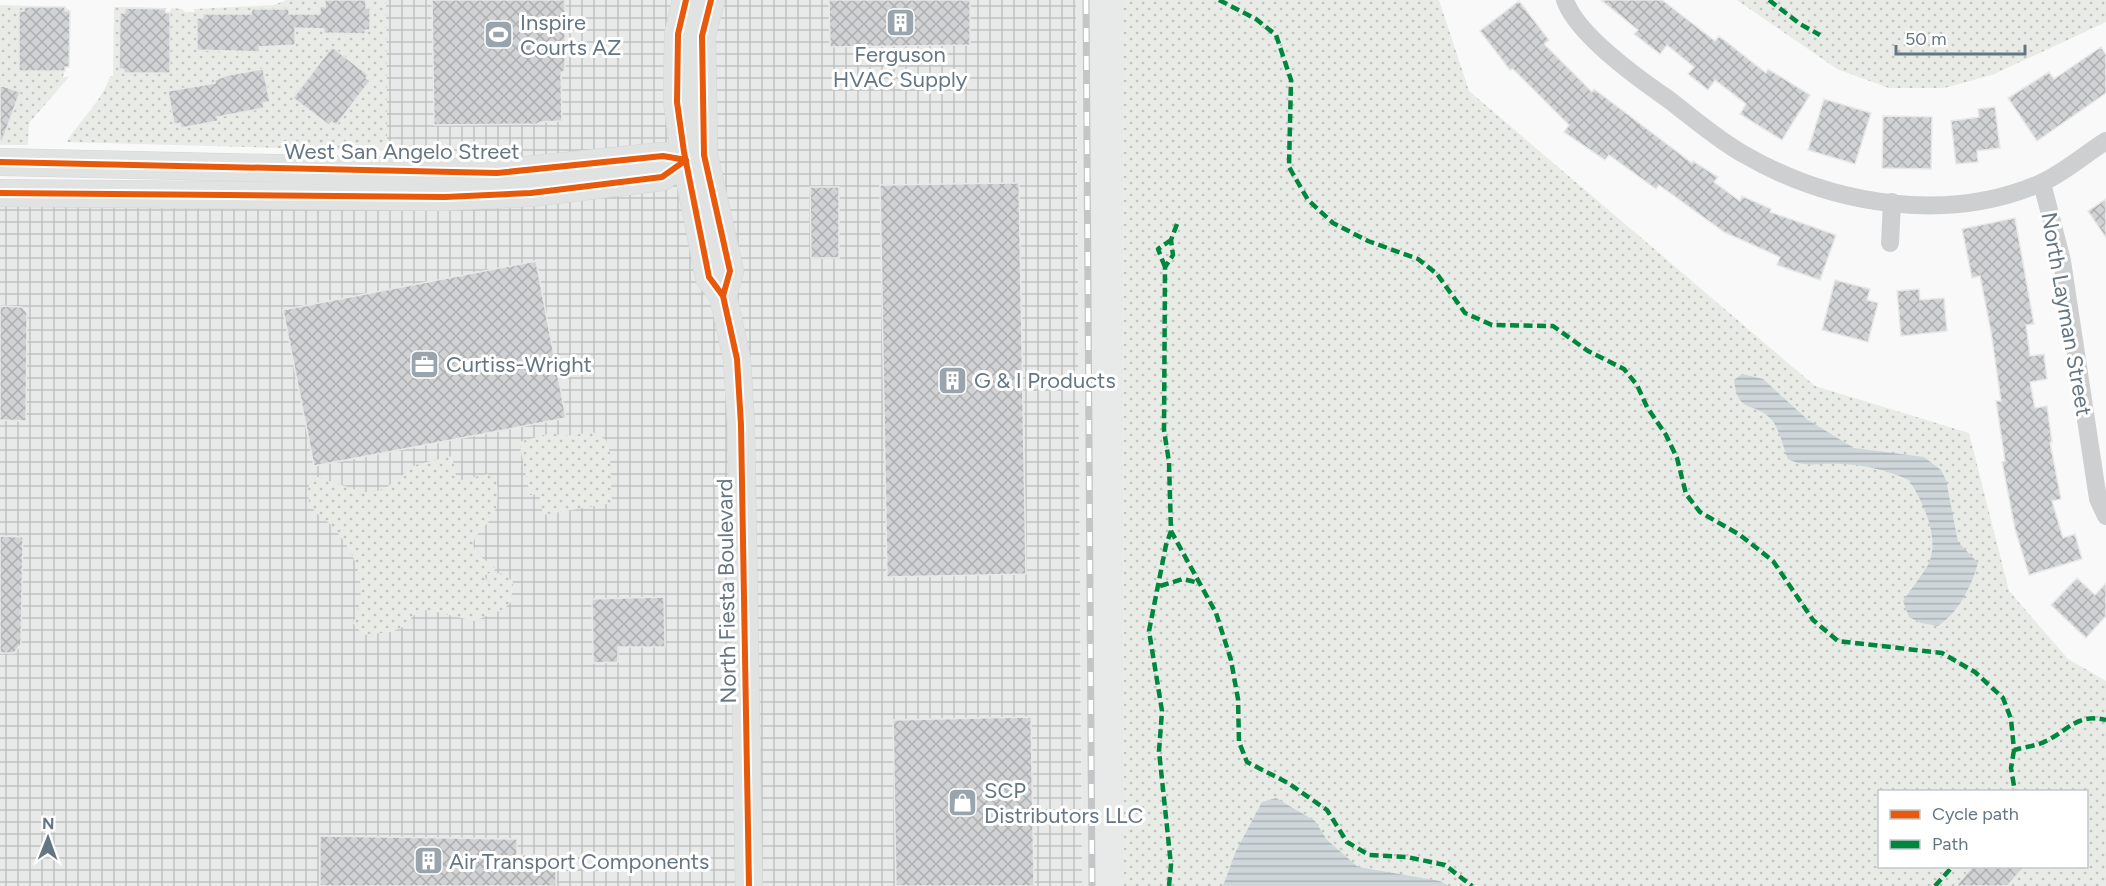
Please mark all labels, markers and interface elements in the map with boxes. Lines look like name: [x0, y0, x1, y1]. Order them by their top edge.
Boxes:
building icon: Ferguson HVAC Supply: [884, 6, 916, 38]
place label: Inspire Courts AZ: [520, 9, 621, 61]
scale bar: [1896, 18, 2025, 56]
sports icon: Inspire Courts AZ: [483, 19, 515, 51]
text: 50 m: [1905, 28, 1947, 50]
place label: Ferguson HVAC Supply: [833, 41, 968, 93]
street label: West San Angelo Street: [284, 138, 520, 165]
street label: North Layman Street: [2035, 210, 2098, 418]
office icon: Curtiss-Wright: [409, 348, 441, 380]
place label: Curtiss-Wright: [446, 351, 592, 378]
building icon: G & I Products: [937, 364, 969, 396]
place label: G & I Products: [974, 367, 1116, 394]
street label: North Fiesta Boulevard: [711, 478, 742, 704]
place label: SCP Distributors LLC: [984, 777, 1144, 829]
shop icon: SCP Distributors LLC: [947, 787, 979, 819]
legend: [1878, 790, 2088, 868]
text: Cycle path: [1932, 803, 2019, 825]
north arrow: [18, 808, 78, 868]
text: N: [42, 814, 55, 833]
text: Path: [1932, 833, 1968, 855]
building icon: Air Transport Components: [412, 845, 444, 877]
place label: Air Transport Components: [449, 848, 709, 875]

